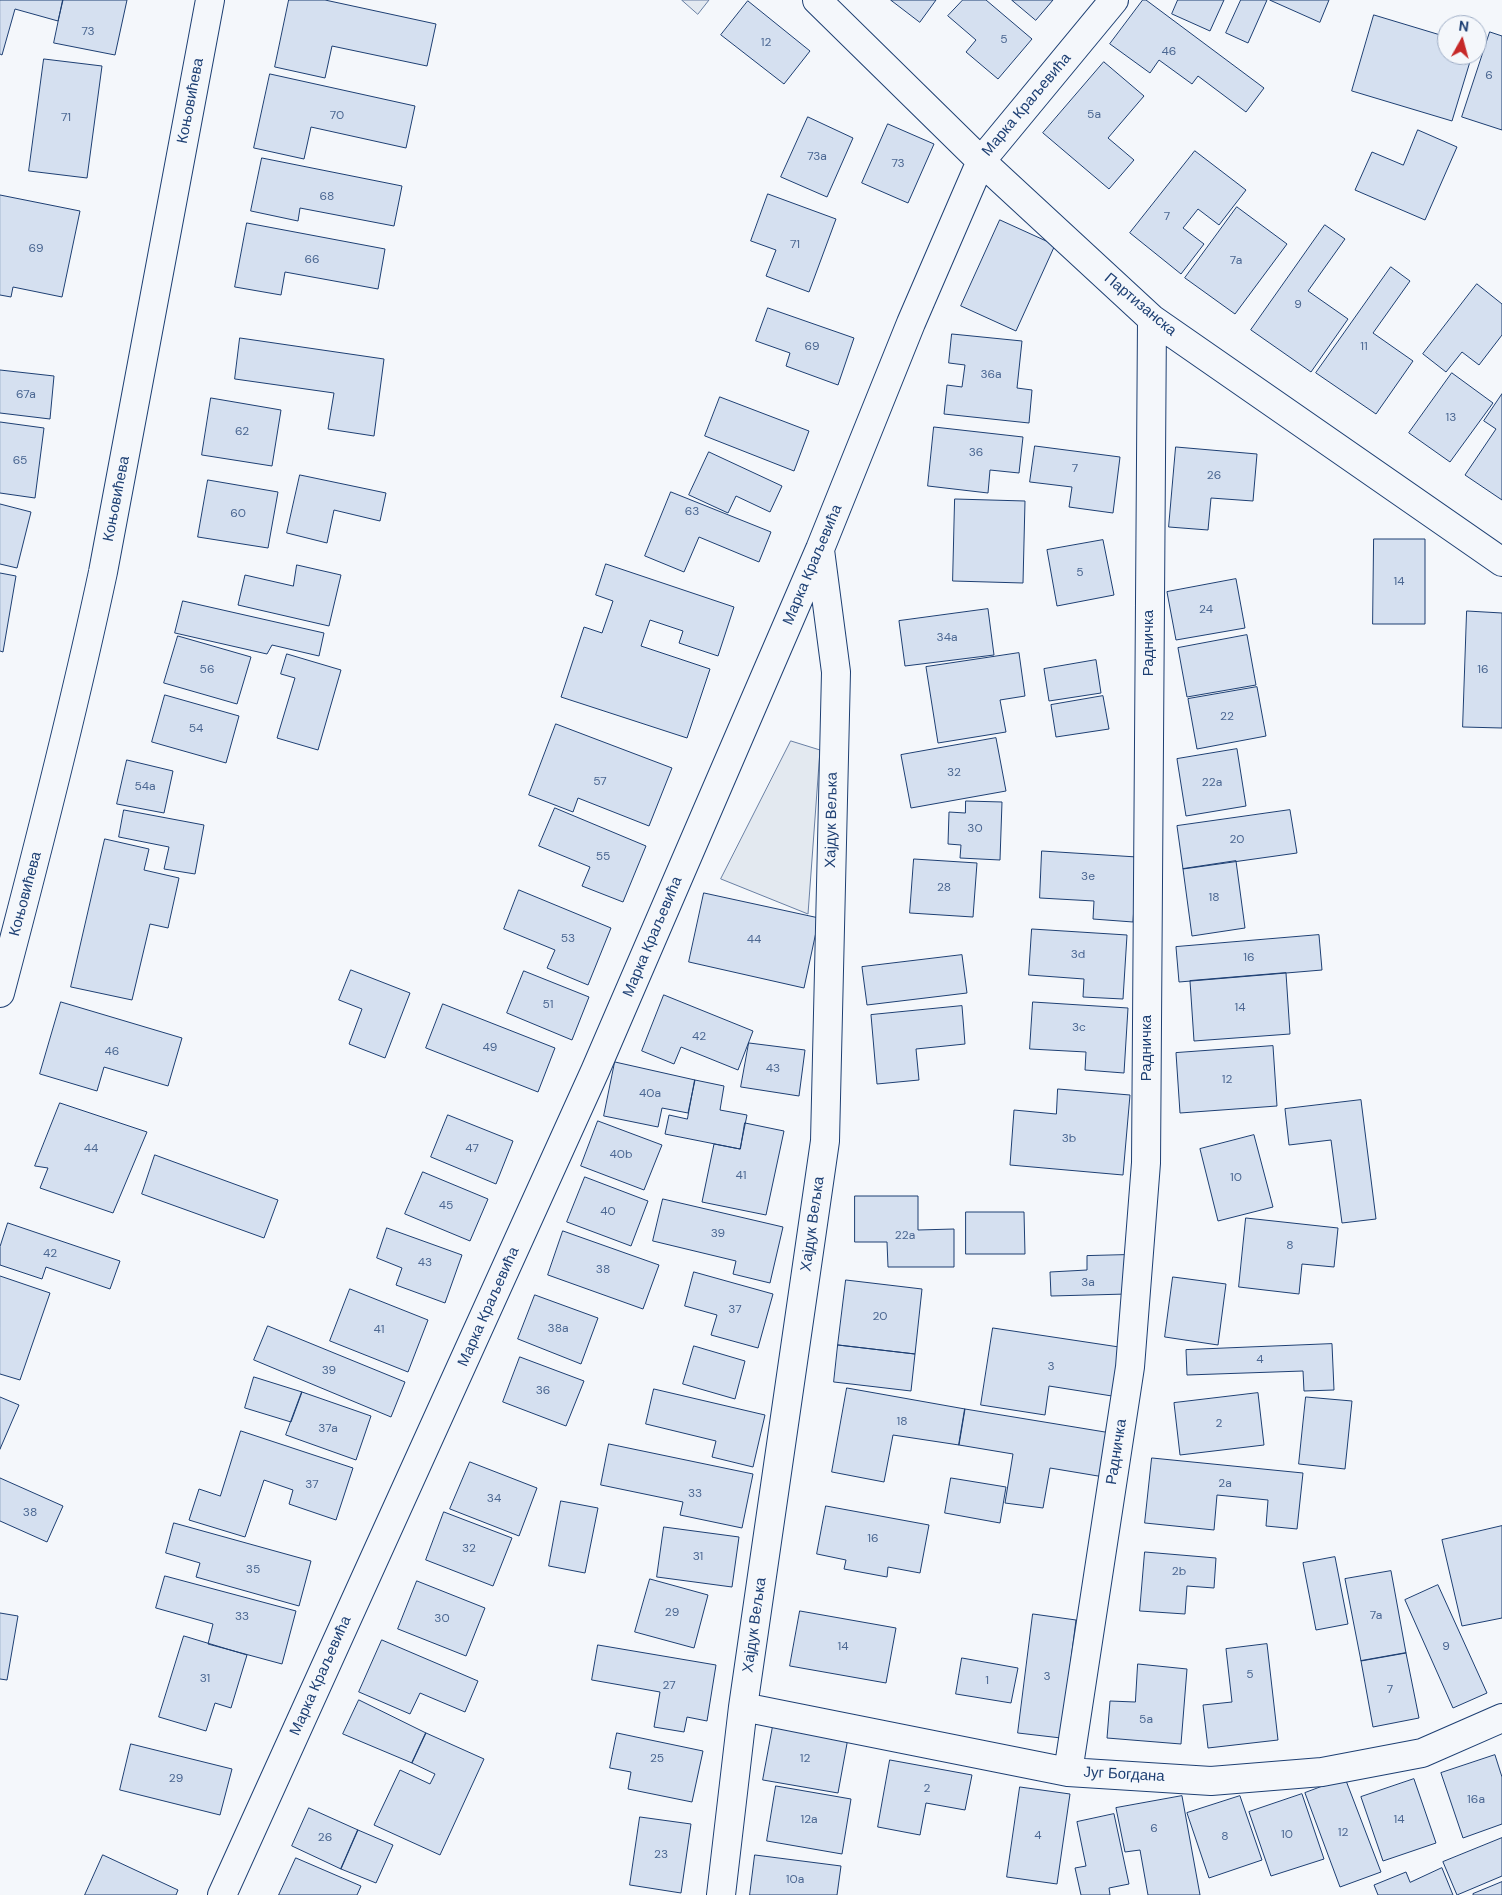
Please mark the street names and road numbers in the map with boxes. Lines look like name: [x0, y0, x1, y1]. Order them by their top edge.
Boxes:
street label: Марка Краљевића: [979, 50, 1075, 160]
street label: Коњовићева: [174, 57, 208, 145]
street label: Партизанска: [1100, 270, 1180, 340]
street label: Коњовићева: [100, 455, 134, 543]
street label: Марка Краљевића: [780, 502, 846, 628]
street label: Радничка: [1140, 610, 1158, 676]
street label: Хајдук Вељка: [822, 772, 842, 868]
street label: Коњовићева: [6, 850, 46, 938]
street label: Марка Краљевића: [620, 874, 686, 1000]
street label: Радничка: [1138, 1015, 1156, 1081]
street label: Хајдук Вељка: [797, 1175, 829, 1273]
street label: Марка Краљевића: [455, 1244, 523, 1370]
street label: Радничка: [1103, 1418, 1131, 1486]
street label: Хајдук Вељка: [739, 1576, 771, 1674]
street label: Марка Краљевића: [287, 1613, 355, 1739]
street label: Југ Богдана: [1083, 1764, 1165, 1786]

